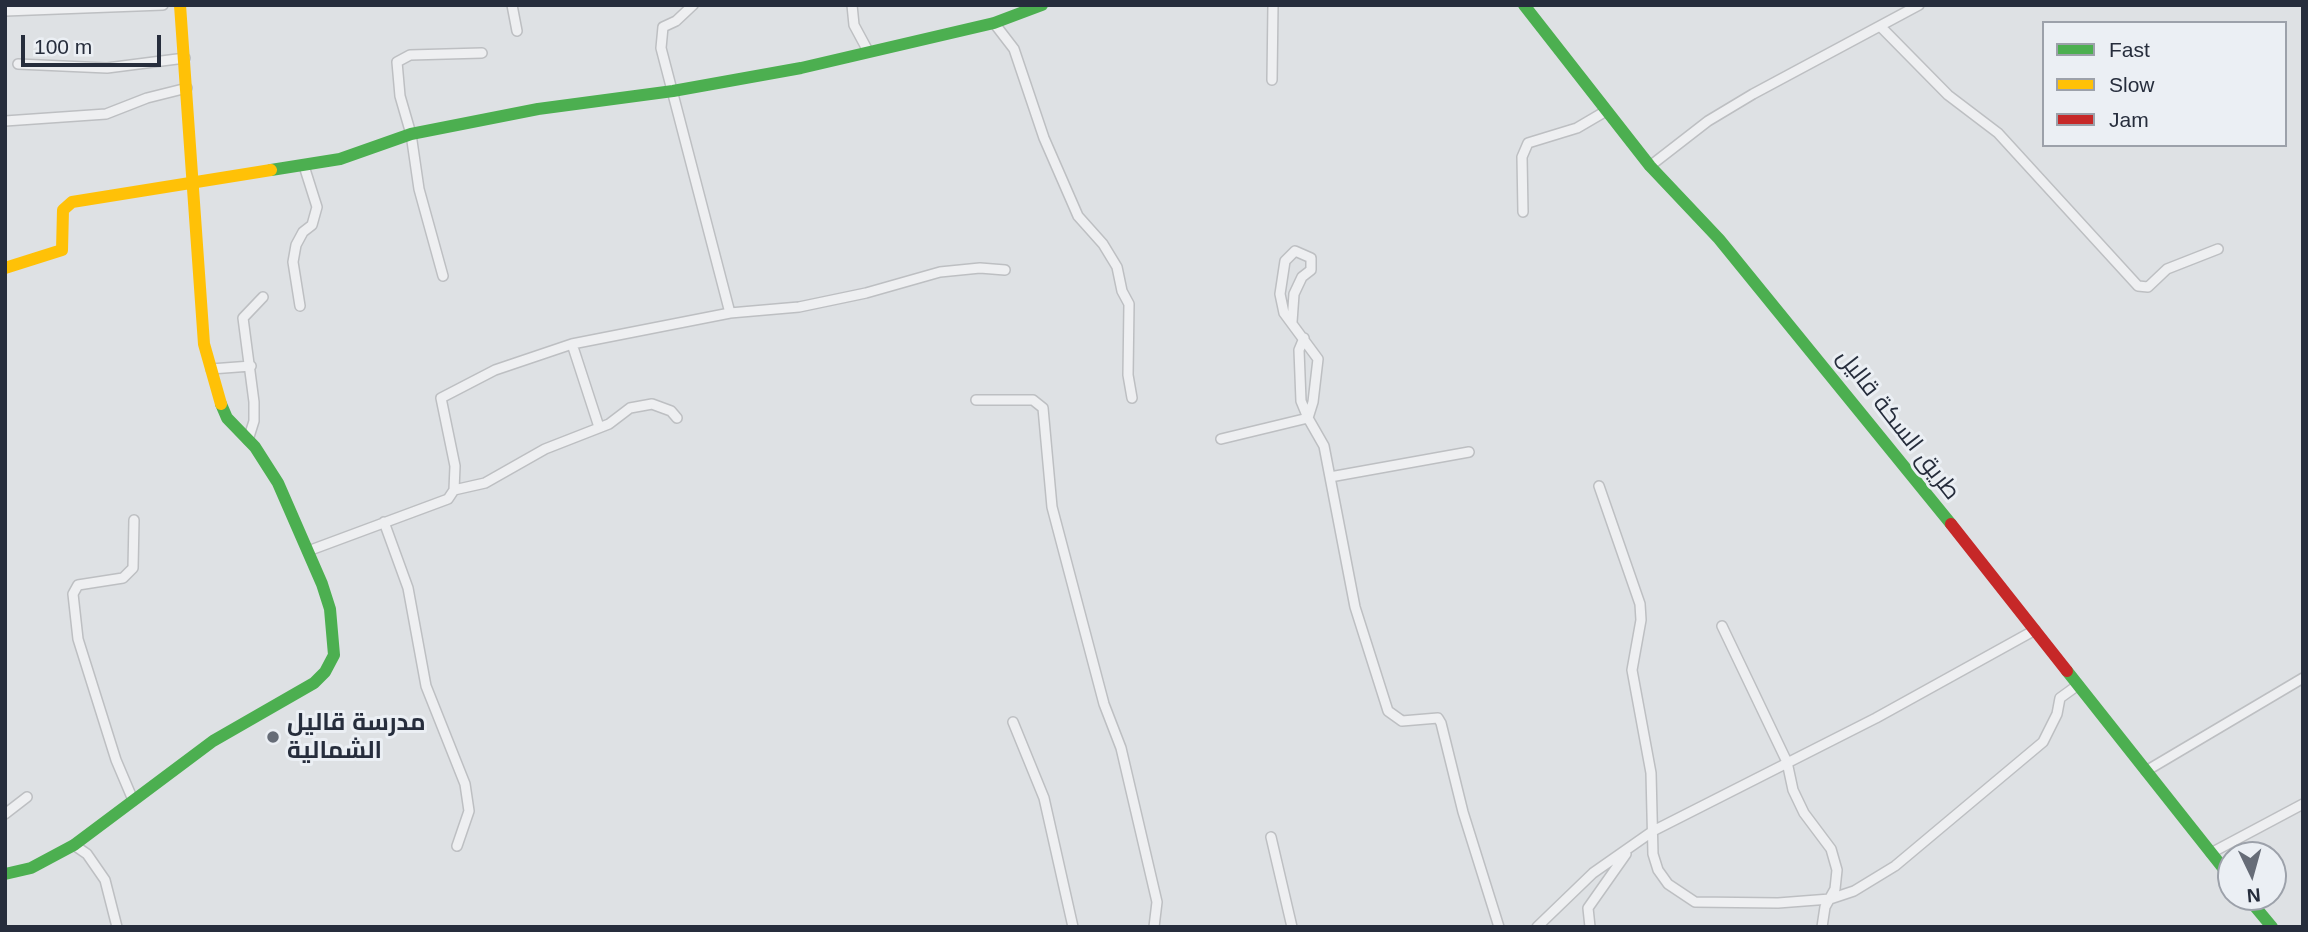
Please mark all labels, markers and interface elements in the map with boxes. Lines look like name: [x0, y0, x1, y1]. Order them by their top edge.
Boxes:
scale bar: [24, 21, 164, 65]
legend: [2042, 21, 2287, 147]
text: 100 m: [34, 35, 92, 58]
text: Fast: [2109, 38, 2150, 61]
text: Slow: [2109, 73, 2155, 96]
text: Jam: [2109, 108, 2149, 131]
street label: طريق السكة قاليل: [1830, 344, 1966, 506]
place label: مدرسة قاليل الشمالية: [287, 709, 426, 765]
marker: مدرسة قاليل الشمالية: [265, 729, 281, 745]
north arrow: [2217, 841, 2287, 911]
text: N: [2246, 884, 2261, 906]

